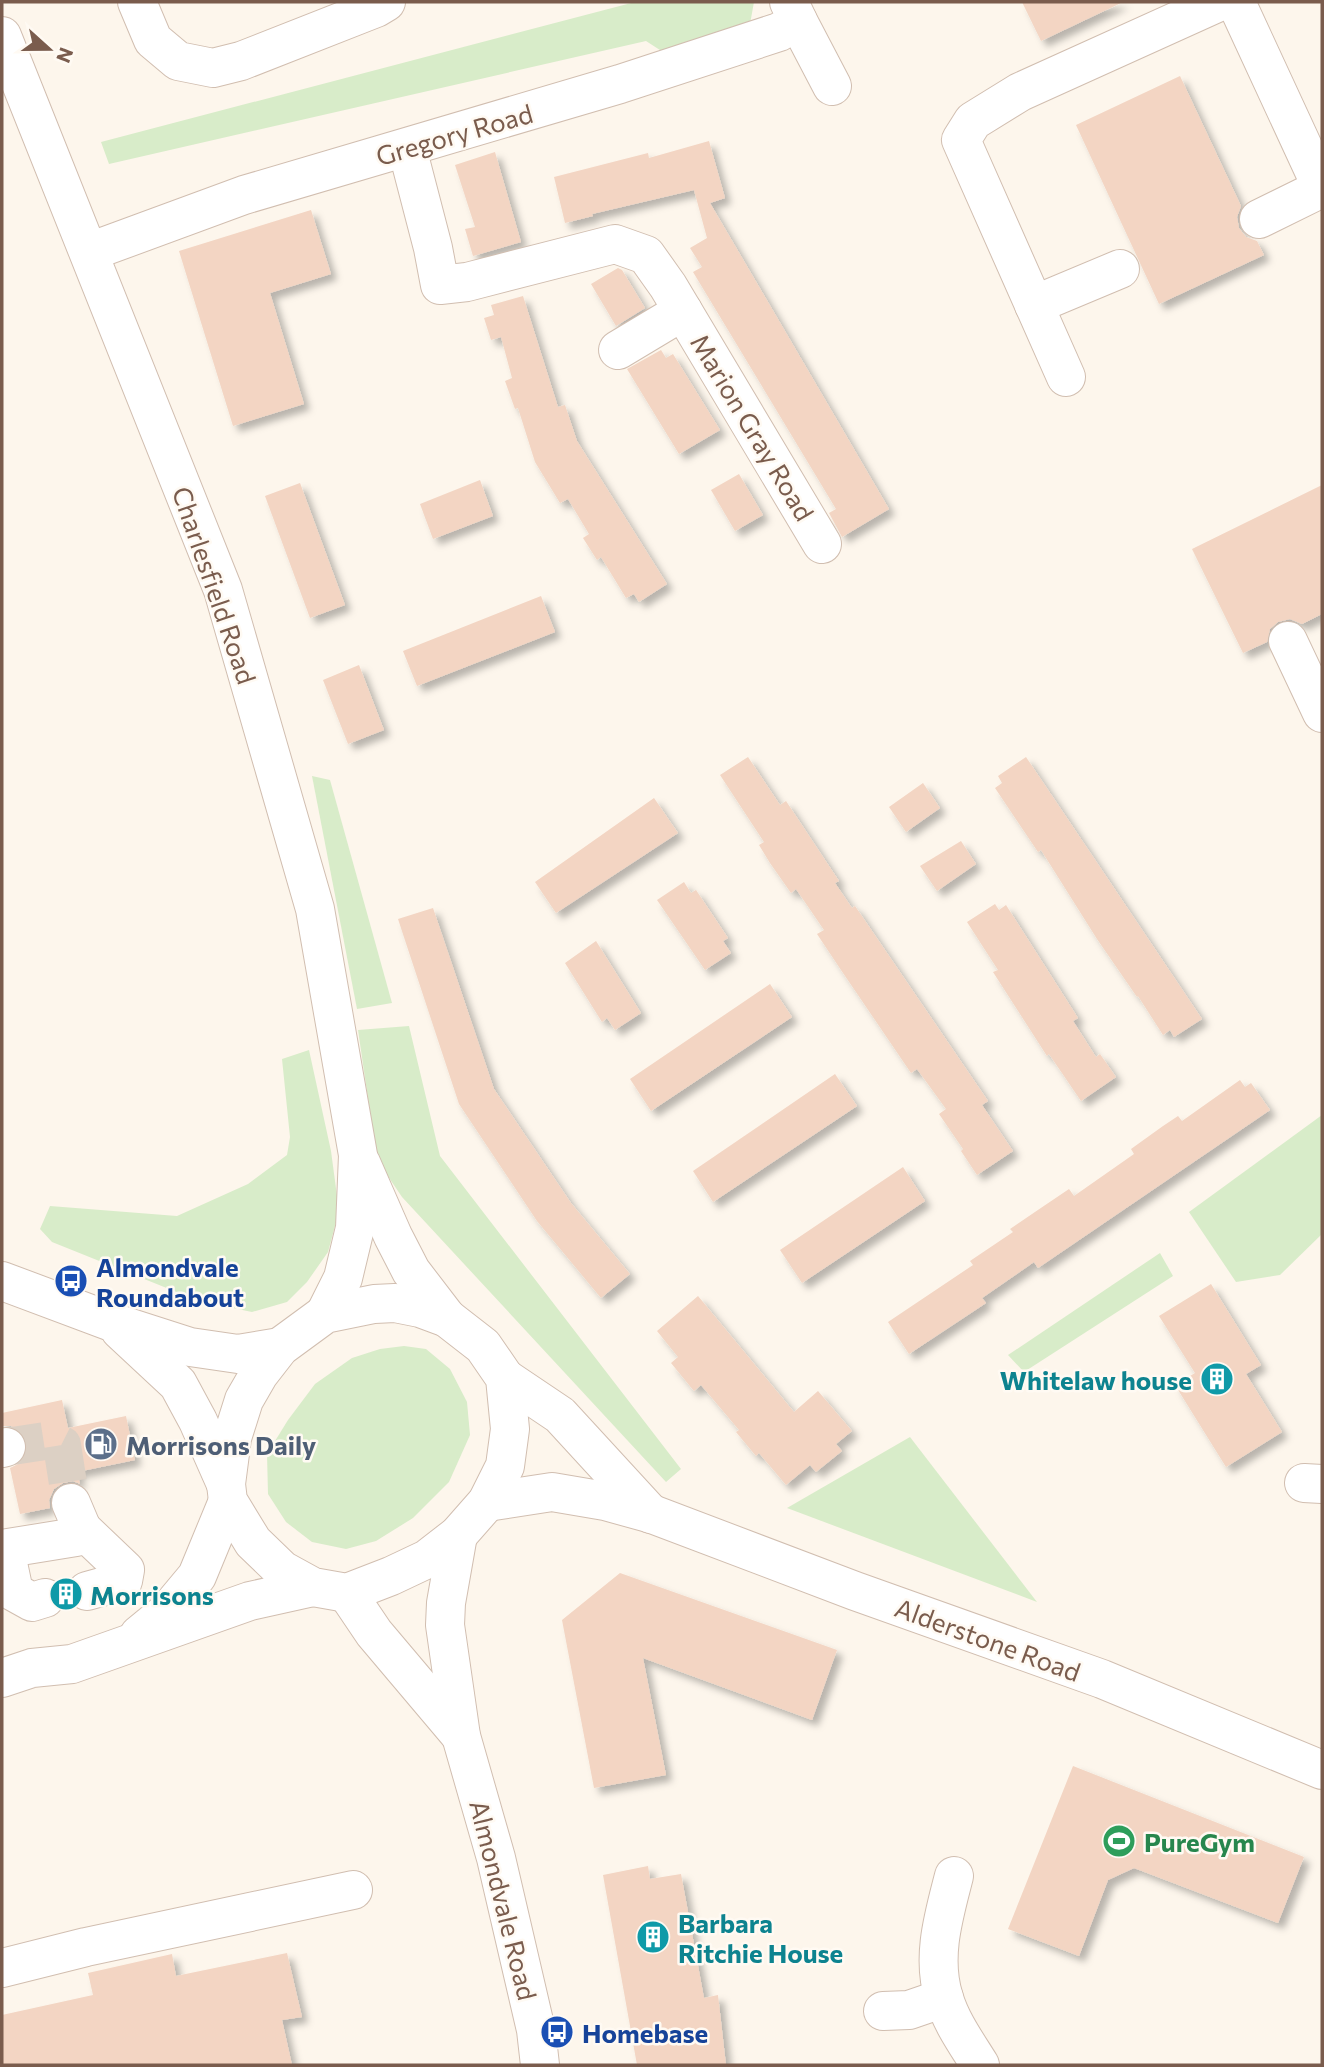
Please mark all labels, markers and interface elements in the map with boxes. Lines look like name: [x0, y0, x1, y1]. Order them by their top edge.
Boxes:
north arrow: [14, 14, 84, 84]
text: N: [52, 44, 79, 66]
street label: Gregory Road: [372, 97, 536, 171]
street label: Marion Gray Road: [685, 328, 821, 526]
street label: Charlesfield Road: [167, 482, 263, 688]
place label: Almondvale Roundabout: [96, 1251, 244, 1312]
bus stop icon: Almondvale Roundabout: [52, 1262, 90, 1300]
building icon: Whitelaw house: [1198, 1360, 1236, 1398]
place label: Whitelaw house: [1000, 1364, 1192, 1395]
fuel station icon: Morrisons Daily: [82, 1425, 120, 1463]
place label: Morrisons Daily: [126, 1429, 316, 1460]
building icon: Morrisons: [47, 1575, 85, 1613]
place label: Morrisons: [90, 1579, 214, 1610]
street label: Alderstone Road: [891, 1591, 1085, 1687]
street label: Almondvale Road: [464, 1797, 544, 2003]
sports icon: PureGym: [1100, 1822, 1138, 1860]
place label: PureGym: [1144, 1826, 1255, 1857]
place label: Barbara Ritchie House: [678, 1907, 843, 1968]
building icon: Barbara Ritchie House: [634, 1918, 672, 1956]
bus stop icon: Homebase: [538, 2013, 576, 2051]
place label: Homebase: [582, 2017, 708, 2048]

